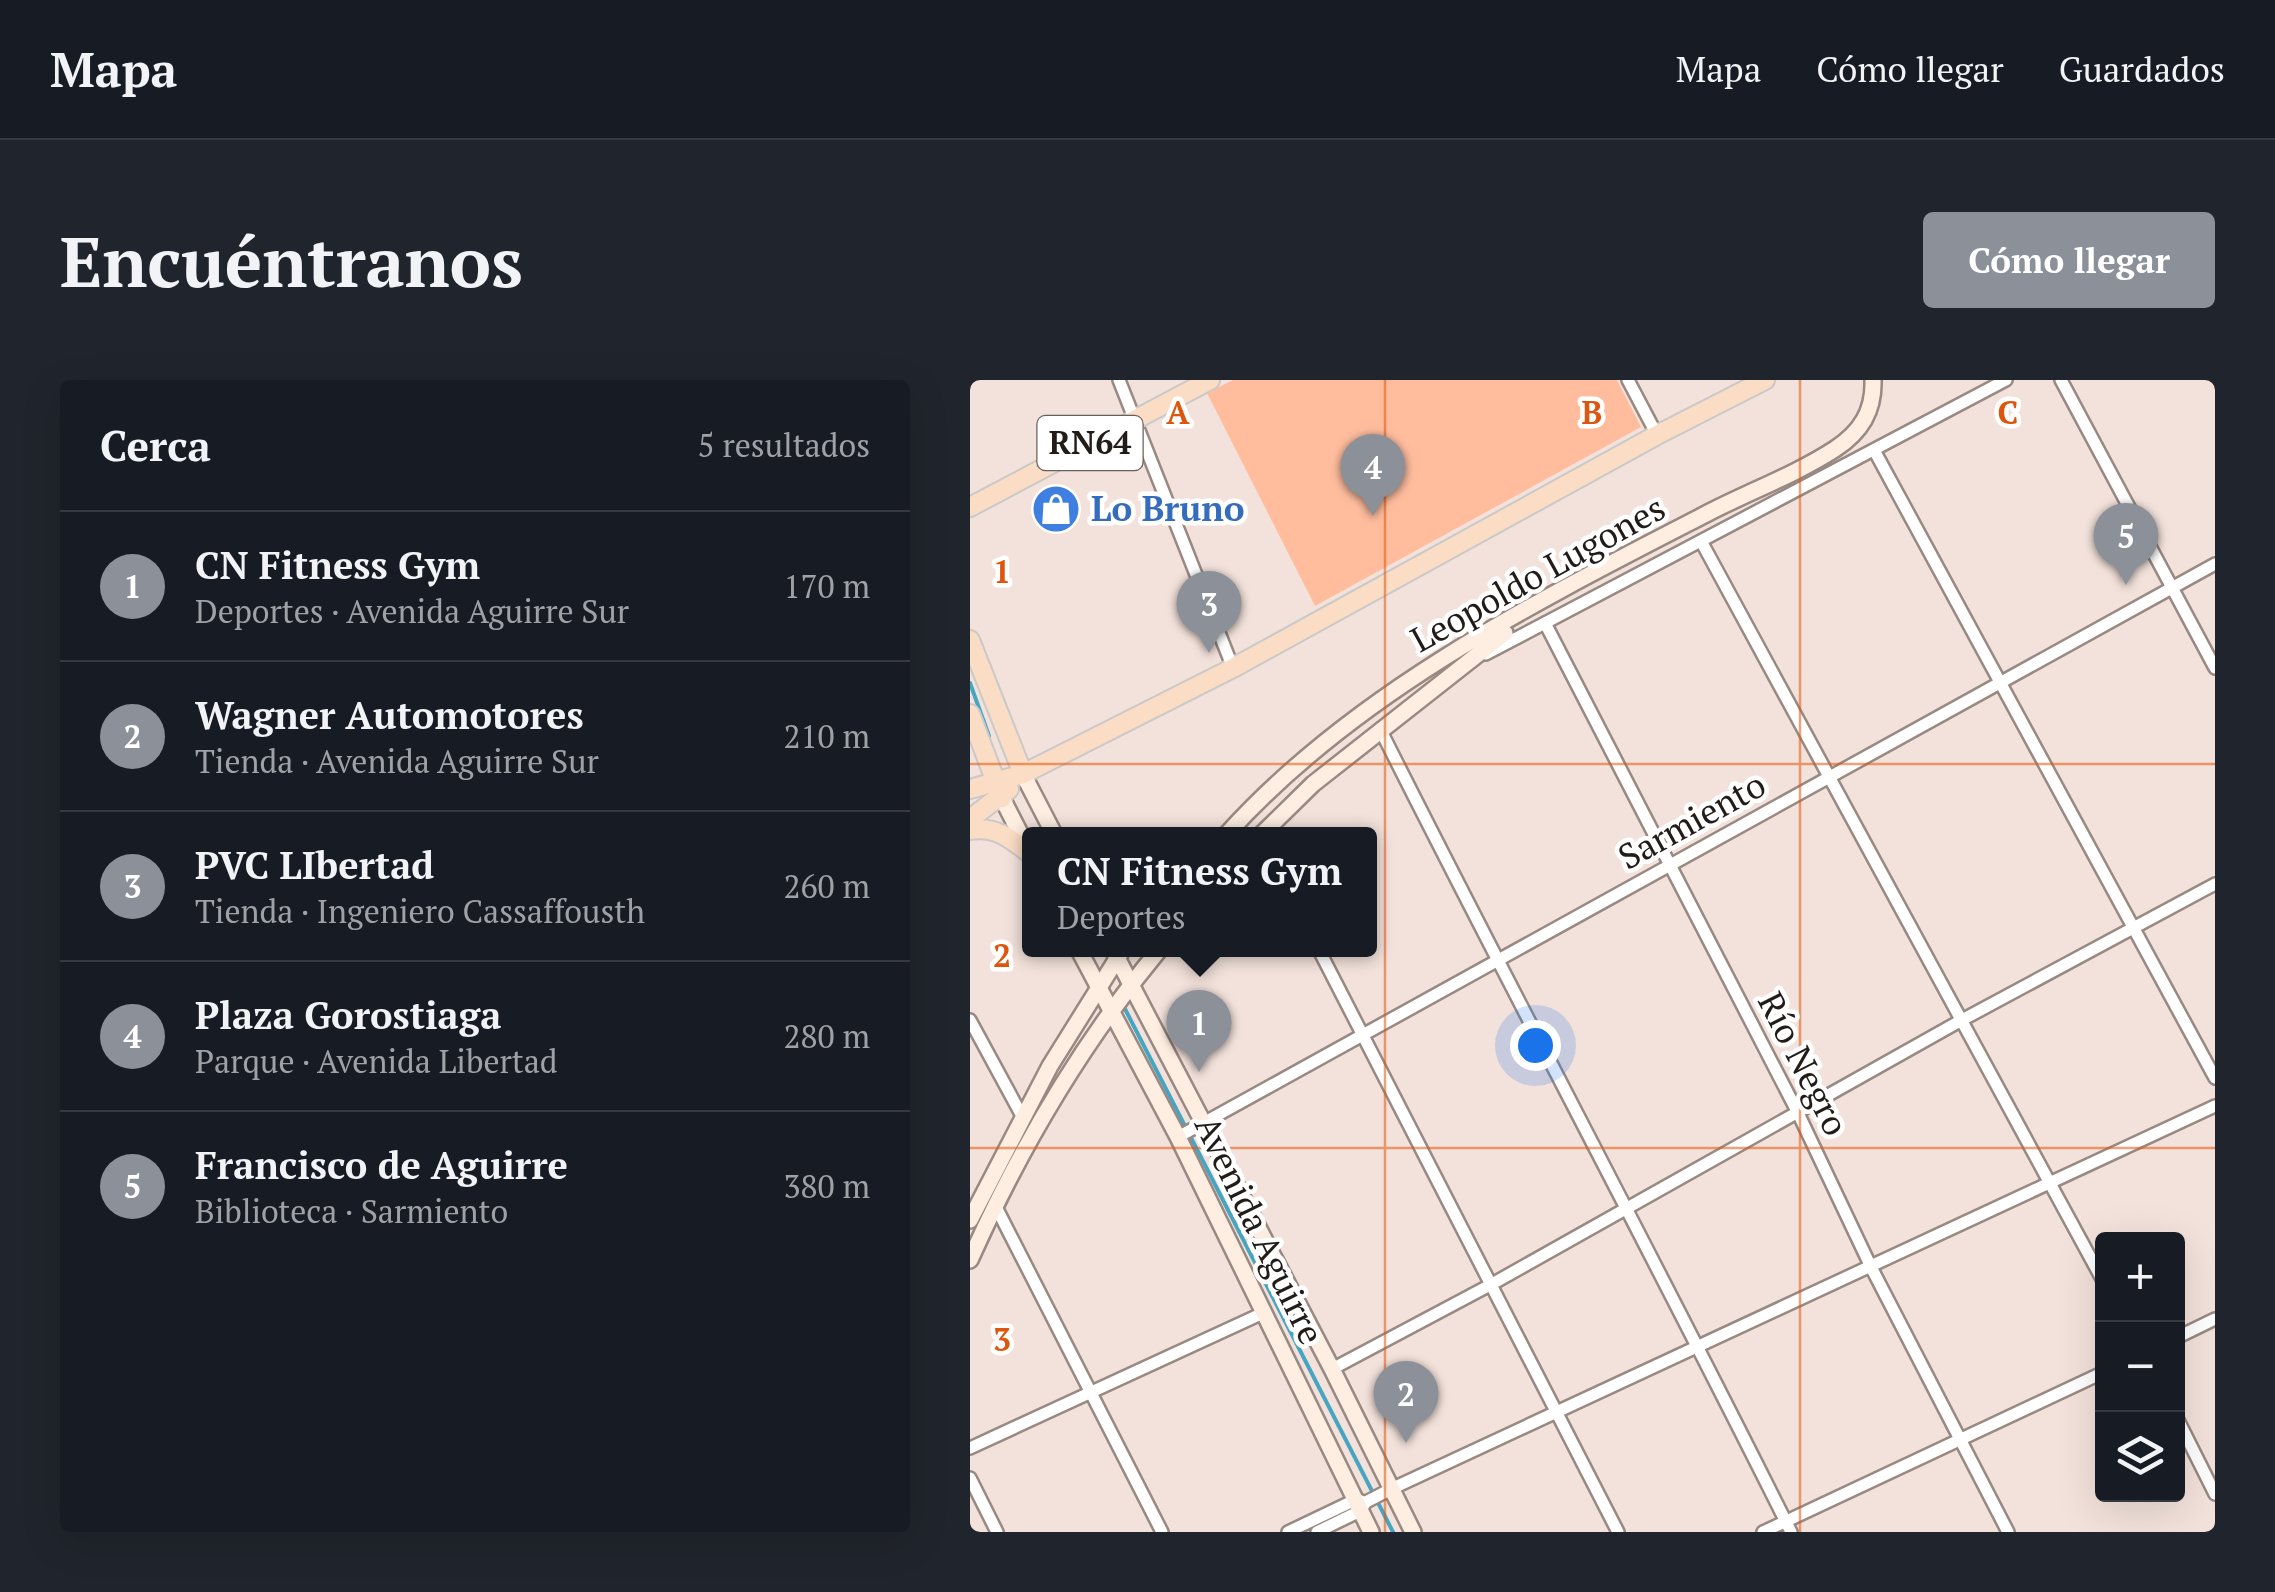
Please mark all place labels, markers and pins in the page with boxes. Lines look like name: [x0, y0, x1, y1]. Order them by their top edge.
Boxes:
pin: 4: [1340, 434, 1406, 516]
shop icon: Lo Bruno: [1030, 483, 1082, 535]
place label: Lo Bruno: [1091, 485, 1245, 531]
pin: 5: [2094, 502, 2158, 585]
pin: 3: [1176, 570, 1242, 653]
pin: 1: [1166, 990, 1232, 1072]
pin: 2: [1374, 1360, 1438, 1443]

